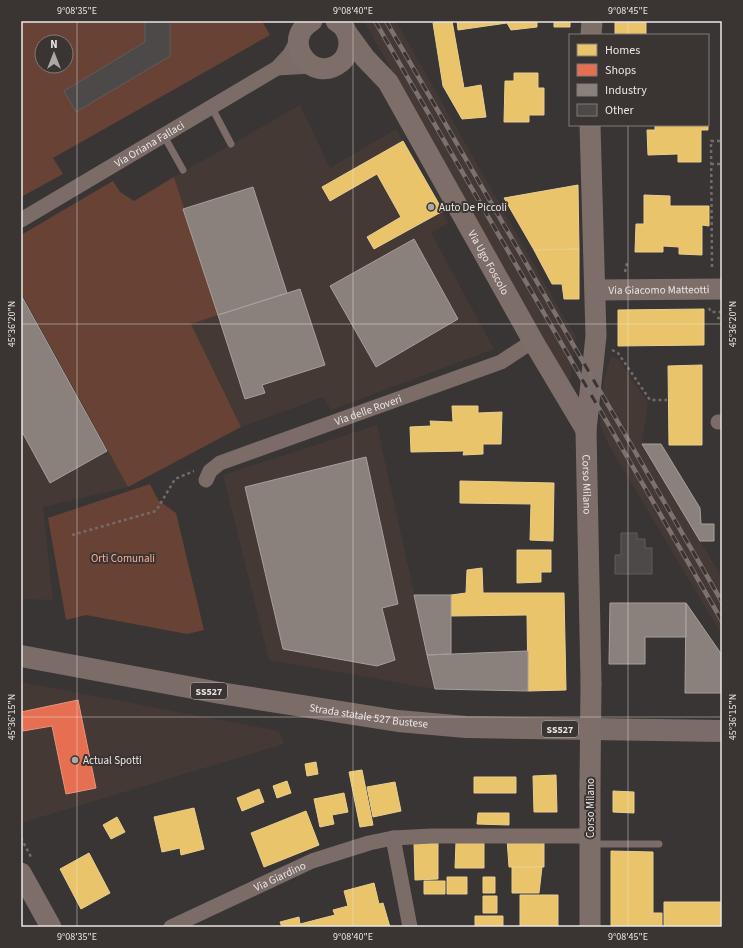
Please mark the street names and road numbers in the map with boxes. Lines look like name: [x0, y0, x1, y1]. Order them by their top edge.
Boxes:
street label: Via Oriana Fallaci: [112, 118, 187, 171]
street label: Via Ugo Foscolo: [464, 227, 513, 298]
street label: Via Giacomo Matteotti: [608, 282, 710, 298]
street label: Via delle Roveri: [333, 391, 404, 429]
street label: Corso Milano: [578, 454, 595, 515]
road number: SS527: [191, 683, 227, 699]
street label: Strada statale 527 Bustese: [308, 700, 429, 732]
road number: SS527: [542, 721, 578, 737]
street label: Corso Milano: [583, 778, 598, 838]
street label: Via Giardino: [251, 858, 308, 895]

